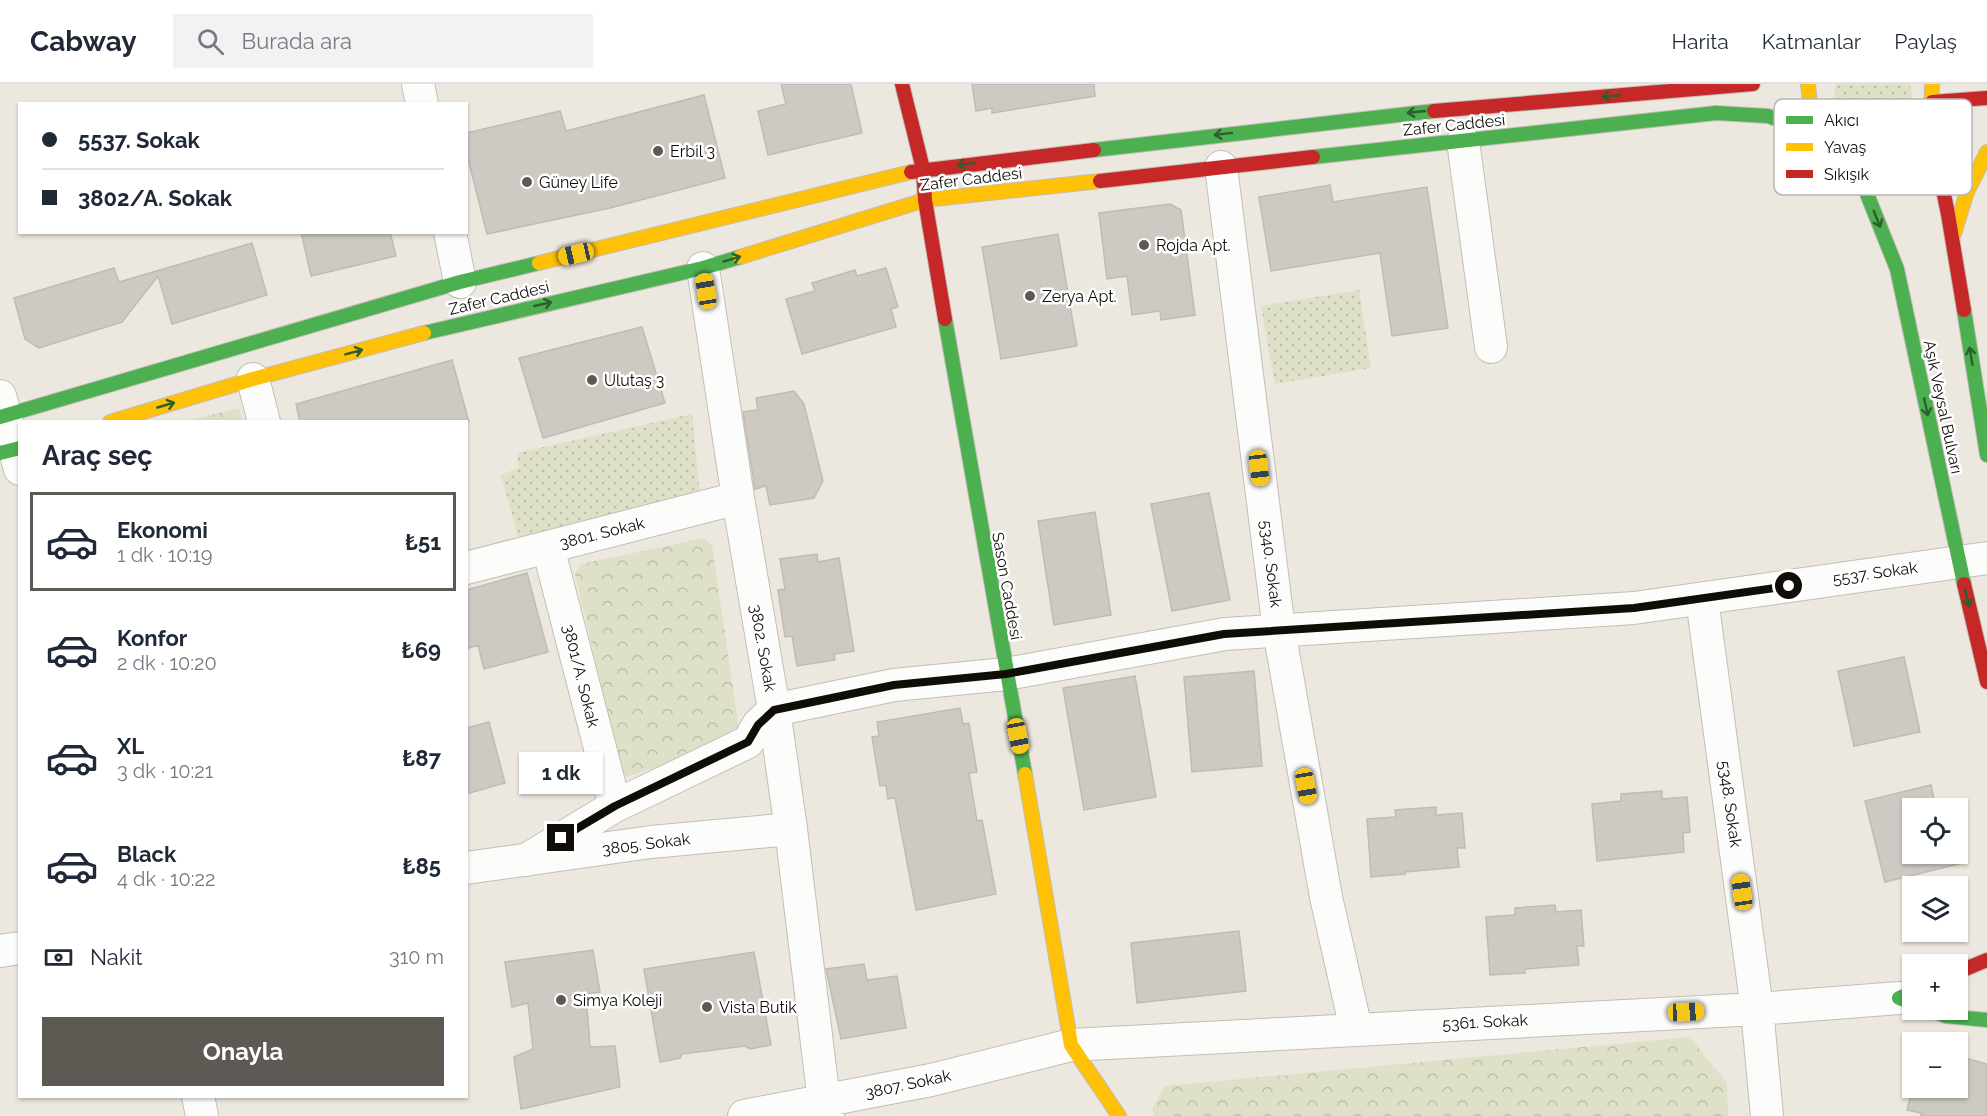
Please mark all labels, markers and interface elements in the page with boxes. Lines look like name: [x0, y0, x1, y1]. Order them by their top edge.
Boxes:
search box: [173, 14, 593, 68]
text: Cabway: [30, 25, 137, 58]
icon: search: [194, 25, 227, 58]
text: Burada ara: [242, 28, 352, 54]
text: Harita: [1672, 29, 1729, 54]
text: Katmanlar: [1762, 29, 1861, 54]
text: Paylaş: [1894, 29, 1957, 54]
one-way arrow: [1601, 91, 1621, 102]
legend: [1774, 99, 1972, 195]
one-way arrow: [1407, 107, 1427, 118]
street label: Zafer Caddesi: [1402, 110, 1506, 140]
text: Akıcı: [1824, 111, 1859, 130]
text: 5537. Sokak: [78, 127, 200, 153]
one-way arrow: [1213, 129, 1233, 140]
text: Yavaş: [1824, 138, 1866, 157]
place label: Erbil 3: [670, 142, 715, 161]
marker: Erbil 3: [651, 144, 665, 158]
one-way arrow: [957, 158, 977, 169]
street label: Zafer Caddesi: [919, 163, 1023, 195]
text: Sıkışık: [1824, 165, 1869, 184]
place label: Güney Life: [539, 173, 618, 192]
marker: Güney Life: [520, 175, 534, 189]
text: 3802/A. Sokak: [78, 185, 232, 211]
one-way arrow: [1872, 210, 1883, 228]
place label: Rojda Apt.: [1156, 236, 1231, 255]
marker: Rojda Apt.: [1137, 238, 1151, 252]
car: [556, 241, 596, 267]
one-way arrow: [722, 253, 741, 264]
car: [694, 272, 718, 310]
street label: Zafer Caddesi: [447, 277, 551, 319]
place label: Zerya Apt.: [1042, 287, 1117, 306]
marker: Zerya Apt.: [1023, 289, 1037, 303]
one-way arrow: [533, 298, 552, 310]
street label: Aşık Veysal Bulvarı: [1920, 338, 1966, 476]
one-way arrow: [344, 346, 363, 357]
one-way arrow: [1965, 346, 1976, 366]
place label: Ulutaş 3: [604, 371, 664, 390]
marker: Ulutaş 3: [585, 373, 599, 387]
one-way arrow: [1921, 397, 1932, 417]
one-way arrow: [156, 399, 175, 410]
text: Araç seç: [42, 440, 152, 471]
car: [1248, 449, 1270, 487]
street label: 3801. Sokak: [558, 513, 647, 553]
icon: car: [45, 515, 99, 569]
text: Ekonomi: [117, 517, 208, 543]
street label: 5340. Sokak: [1256, 519, 1286, 609]
text: ₺51: [405, 529, 441, 555]
street label: Sason Caddesi: [988, 531, 1026, 641]
text: 1 dk · 10:19: [117, 543, 213, 567]
street label: 5537. Sokak: [1831, 558, 1919, 588]
route start: [1775, 572, 1802, 599]
one-way arrow: [1962, 588, 1974, 607]
street label: 3802. Sokak: [746, 603, 780, 694]
street label: 3801/A. Sokak: [559, 622, 603, 730]
icon: car: [45, 623, 99, 677]
text: Konfor: [117, 625, 187, 651]
text: ₺69: [402, 637, 441, 663]
text: 2 dk · 10:20: [117, 651, 217, 675]
car: [1006, 717, 1030, 755]
icon: car: [45, 731, 99, 785]
text: XL: [117, 733, 144, 759]
text: ₺87: [402, 745, 441, 771]
callout: 1 dk: [519, 751, 603, 793]
text: 3 dk · 10:21: [117, 759, 213, 783]
street label: 5348. Sokak: [1715, 759, 1746, 849]
text: 1 dk: [542, 761, 580, 785]
car: [1294, 767, 1318, 805]
map controls: [1902, 798, 1968, 1098]
button: locate: [1902, 798, 1968, 864]
route end: [547, 824, 574, 851]
street label: 3805. Sokak: [601, 829, 692, 859]
icon: car: [45, 839, 99, 893]
text: Black: [117, 841, 176, 867]
text: ₺85: [402, 853, 441, 879]
text: 4 dk · 10:22: [117, 867, 215, 891]
car: [1731, 873, 1753, 911]
button: layers: [1902, 876, 1968, 942]
icon: cash: [42, 941, 75, 974]
text: Nakit: [90, 944, 143, 970]
text: 310 m: [389, 945, 444, 969]
button: +: [1902, 954, 1968, 1020]
place label: Simya Koleji: [573, 991, 662, 1010]
marker: Simya Koleji: [554, 993, 568, 1007]
place label: Vista Butik: [719, 998, 797, 1017]
marker: Vista Butik: [700, 1000, 714, 1014]
car: [1668, 1002, 1704, 1022]
street label: 5361. Sokak: [1442, 1010, 1529, 1034]
button: Onayla: [42, 1017, 444, 1086]
button: −: [1902, 1032, 1968, 1098]
street label: 3807. Sokak: [863, 1066, 953, 1102]

